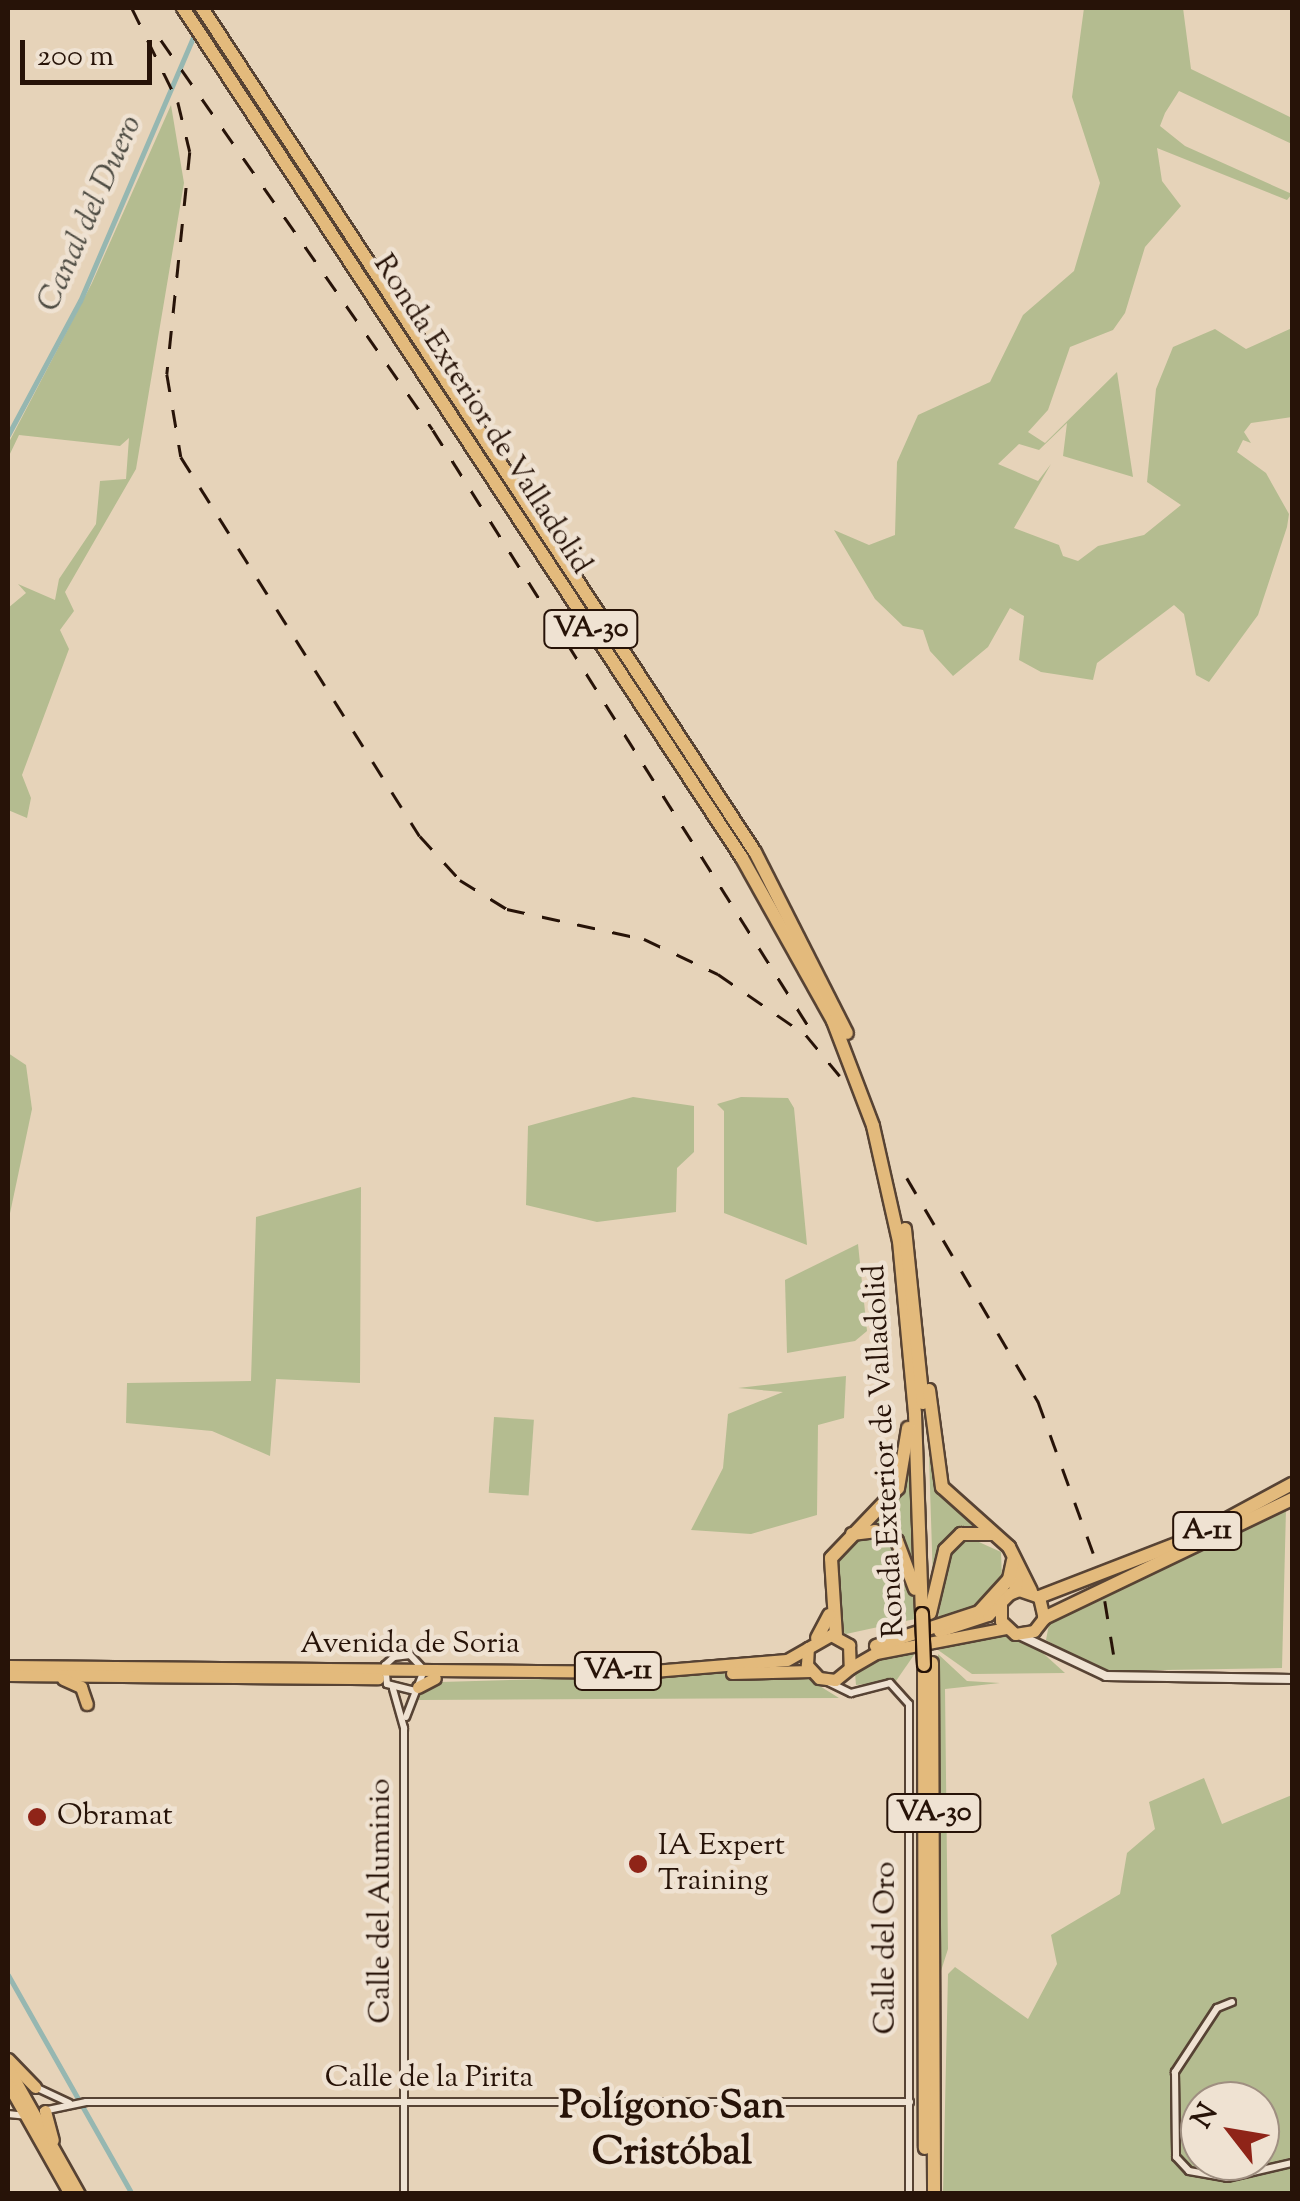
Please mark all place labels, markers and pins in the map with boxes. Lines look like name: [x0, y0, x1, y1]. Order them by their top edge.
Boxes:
place label: Obramat: [57, 1799, 173, 1835]
marker: Obramat: [26, 1806, 48, 1828]
place label: IA Expert Training: [658, 1829, 785, 1900]
marker: IA Expert Training: [627, 1853, 649, 1875]

